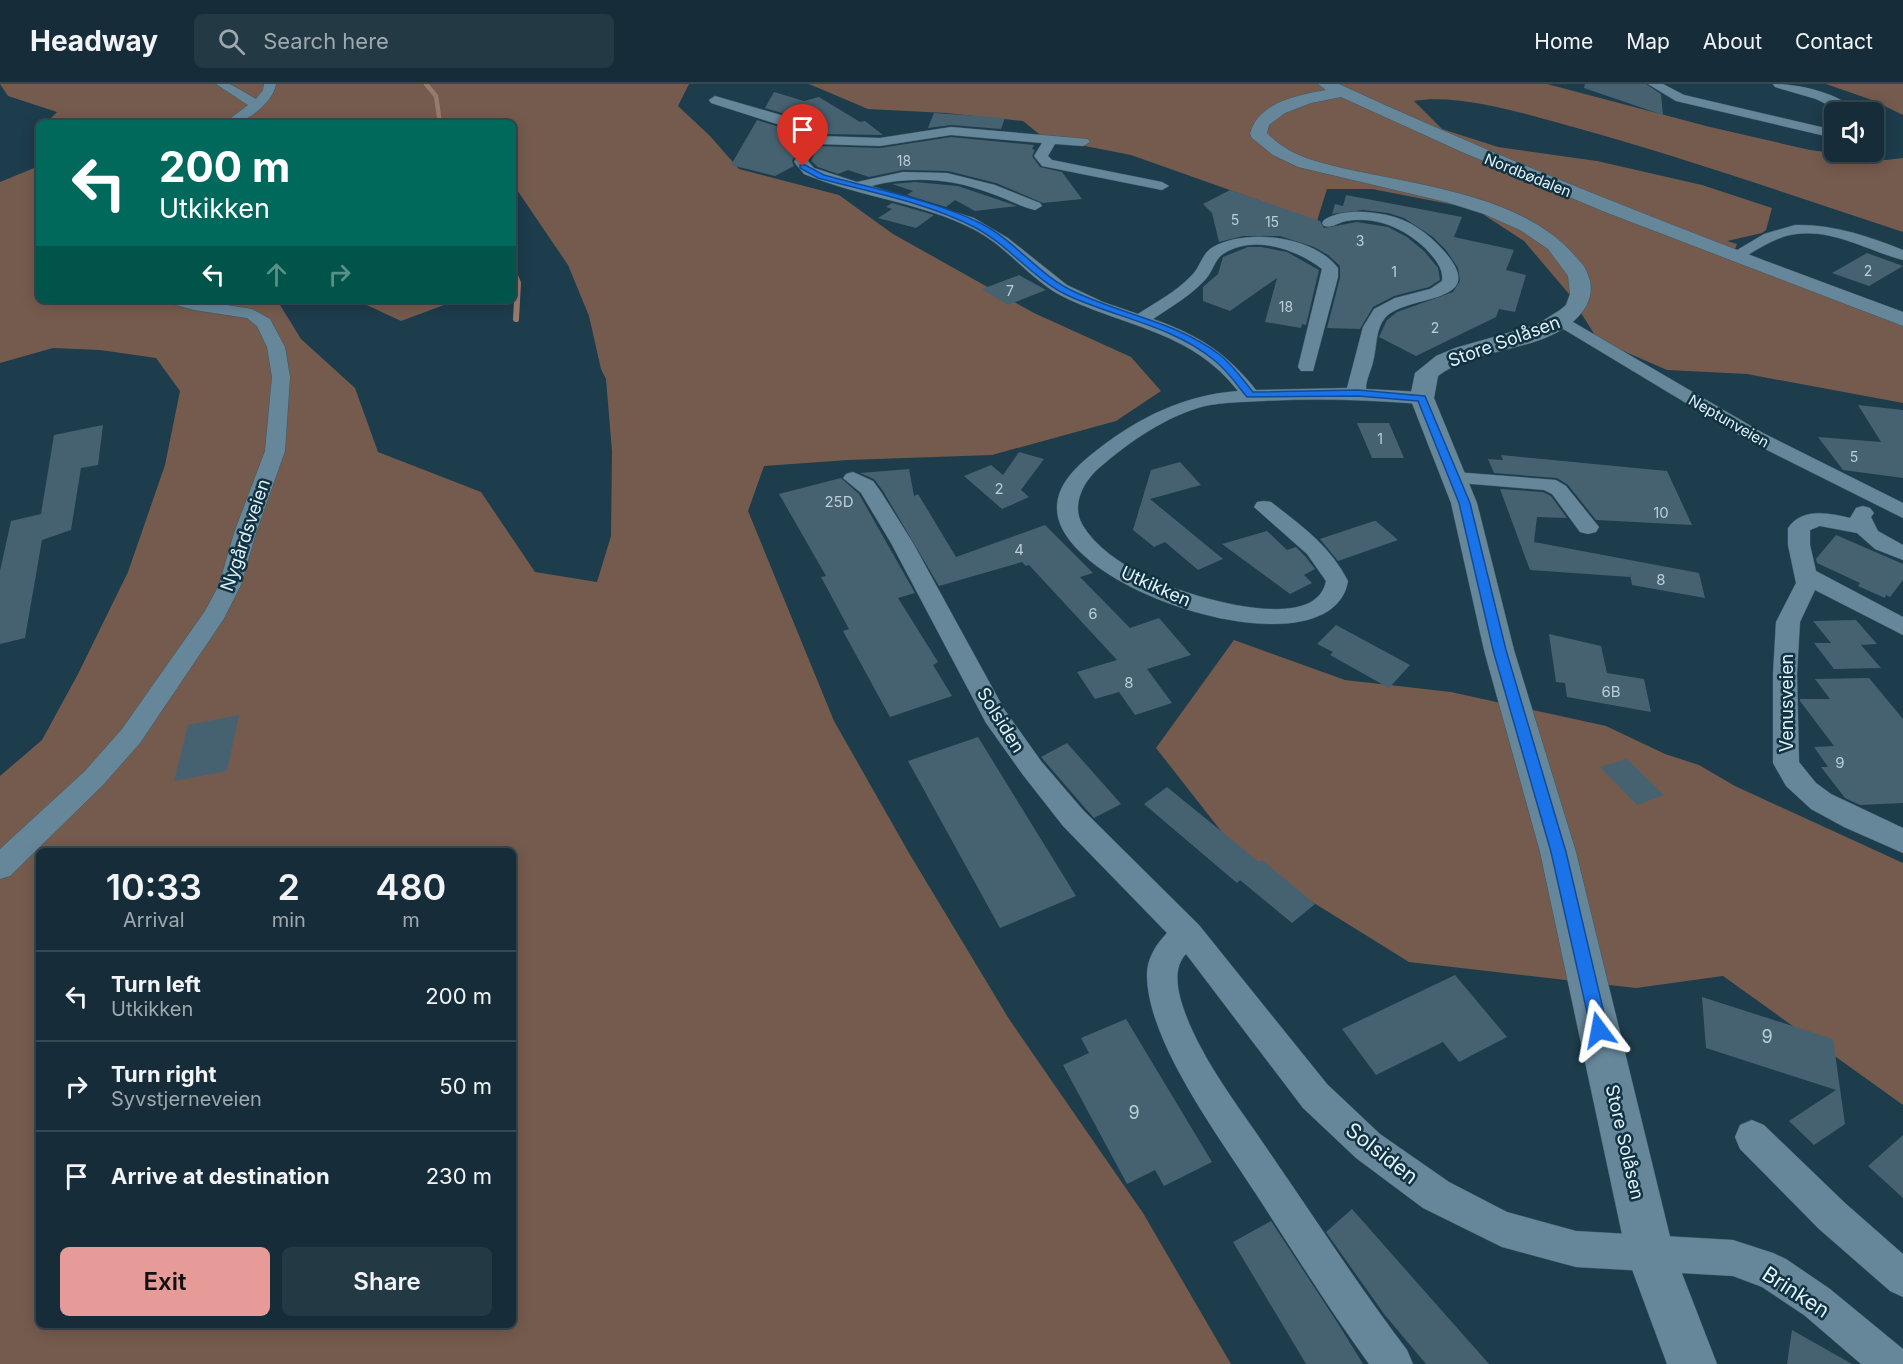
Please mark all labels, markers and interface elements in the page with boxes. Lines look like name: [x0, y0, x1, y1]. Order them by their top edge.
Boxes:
search box: [194, 14, 614, 68]
text: Headway: [30, 24, 158, 58]
icon: search: [215, 25, 248, 58]
text: Search here: [263, 28, 389, 54]
text: Home: [1534, 29, 1593, 54]
text: Map: [1626, 29, 1670, 54]
text: About: [1703, 29, 1762, 54]
text: Contact: [1795, 29, 1873, 54]
map controls: [1824, 102, 1884, 162]
button: sound: [1824, 102, 1884, 162]
pin: [777, 104, 828, 166]
icon: arrive: [786, 113, 819, 146]
text: 200 m: [159, 141, 290, 192]
icon: left: [60, 144, 138, 222]
street label: Nordbødalen: [1482, 149, 1574, 201]
house number: 18: [897, 152, 911, 169]
text: Utkikken: [159, 192, 270, 225]
house number: 5: [1231, 211, 1239, 228]
house number: 15: [1265, 213, 1279, 230]
house number: 3: [1356, 232, 1364, 249]
icon: left: [197, 258, 230, 291]
icon: ahead: [260, 258, 293, 291]
icon: right: [323, 258, 356, 291]
house number: 2: [1864, 262, 1872, 279]
house number: 1: [1391, 263, 1397, 280]
house number: 7: [1006, 282, 1014, 299]
house number: 18: [1279, 298, 1293, 315]
street label: Store Solåsen: [1445, 311, 1563, 371]
house number: 2: [1431, 319, 1439, 336]
street label: Neptunveien: [1685, 390, 1773, 452]
house number: 1: [1377, 430, 1383, 447]
house number: 5: [1850, 448, 1858, 465]
street label: Nygårdsveien: [216, 476, 274, 594]
house number: 2: [994, 479, 1004, 498]
house number: 25D: [824, 492, 854, 511]
house number: 10: [1653, 503, 1669, 522]
house number: 4: [1014, 540, 1024, 559]
street label: Utkikken: [1118, 561, 1194, 611]
house number: 8: [1656, 570, 1666, 589]
house number: 6: [1088, 604, 1098, 623]
street label: Venusveien: [1776, 654, 1797, 752]
house number: 8: [1124, 673, 1134, 692]
house number: 6B: [1601, 682, 1621, 701]
street label: Solsiden: [973, 684, 1029, 756]
house number: 9: [1835, 753, 1845, 772]
text: 10:33: [106, 865, 202, 909]
text: 2: [278, 865, 300, 909]
text: 480: [376, 865, 446, 909]
text: Arrival: [123, 908, 185, 932]
text: min: [272, 908, 306, 932]
text: m: [402, 908, 420, 932]
text: Turn left: [111, 971, 201, 997]
icon: left: [60, 980, 93, 1013]
text: 200 m: [425, 983, 492, 1009]
text: Utkikken: [111, 997, 193, 1021]
position arrow: [1567, 998, 1631, 1062]
house number: 9: [1761, 1026, 1773, 1047]
text: Turn right: [111, 1061, 217, 1087]
icon: right: [60, 1070, 93, 1103]
text: 50 m: [439, 1073, 492, 1099]
street label: Store Solåsen: [1602, 1082, 1648, 1202]
text: Syvstjerneveien: [111, 1087, 262, 1111]
house number: 9: [1128, 1102, 1140, 1123]
street label: Solsiden: [1341, 1117, 1423, 1189]
icon: arrive: [60, 1160, 93, 1193]
text: Arrive at destination: [111, 1163, 330, 1189]
text: 230 m: [426, 1163, 492, 1189]
button: Exit: [60, 1247, 270, 1316]
button: Share: [282, 1247, 492, 1316]
street label: Brinken: [1758, 1261, 1834, 1323]

